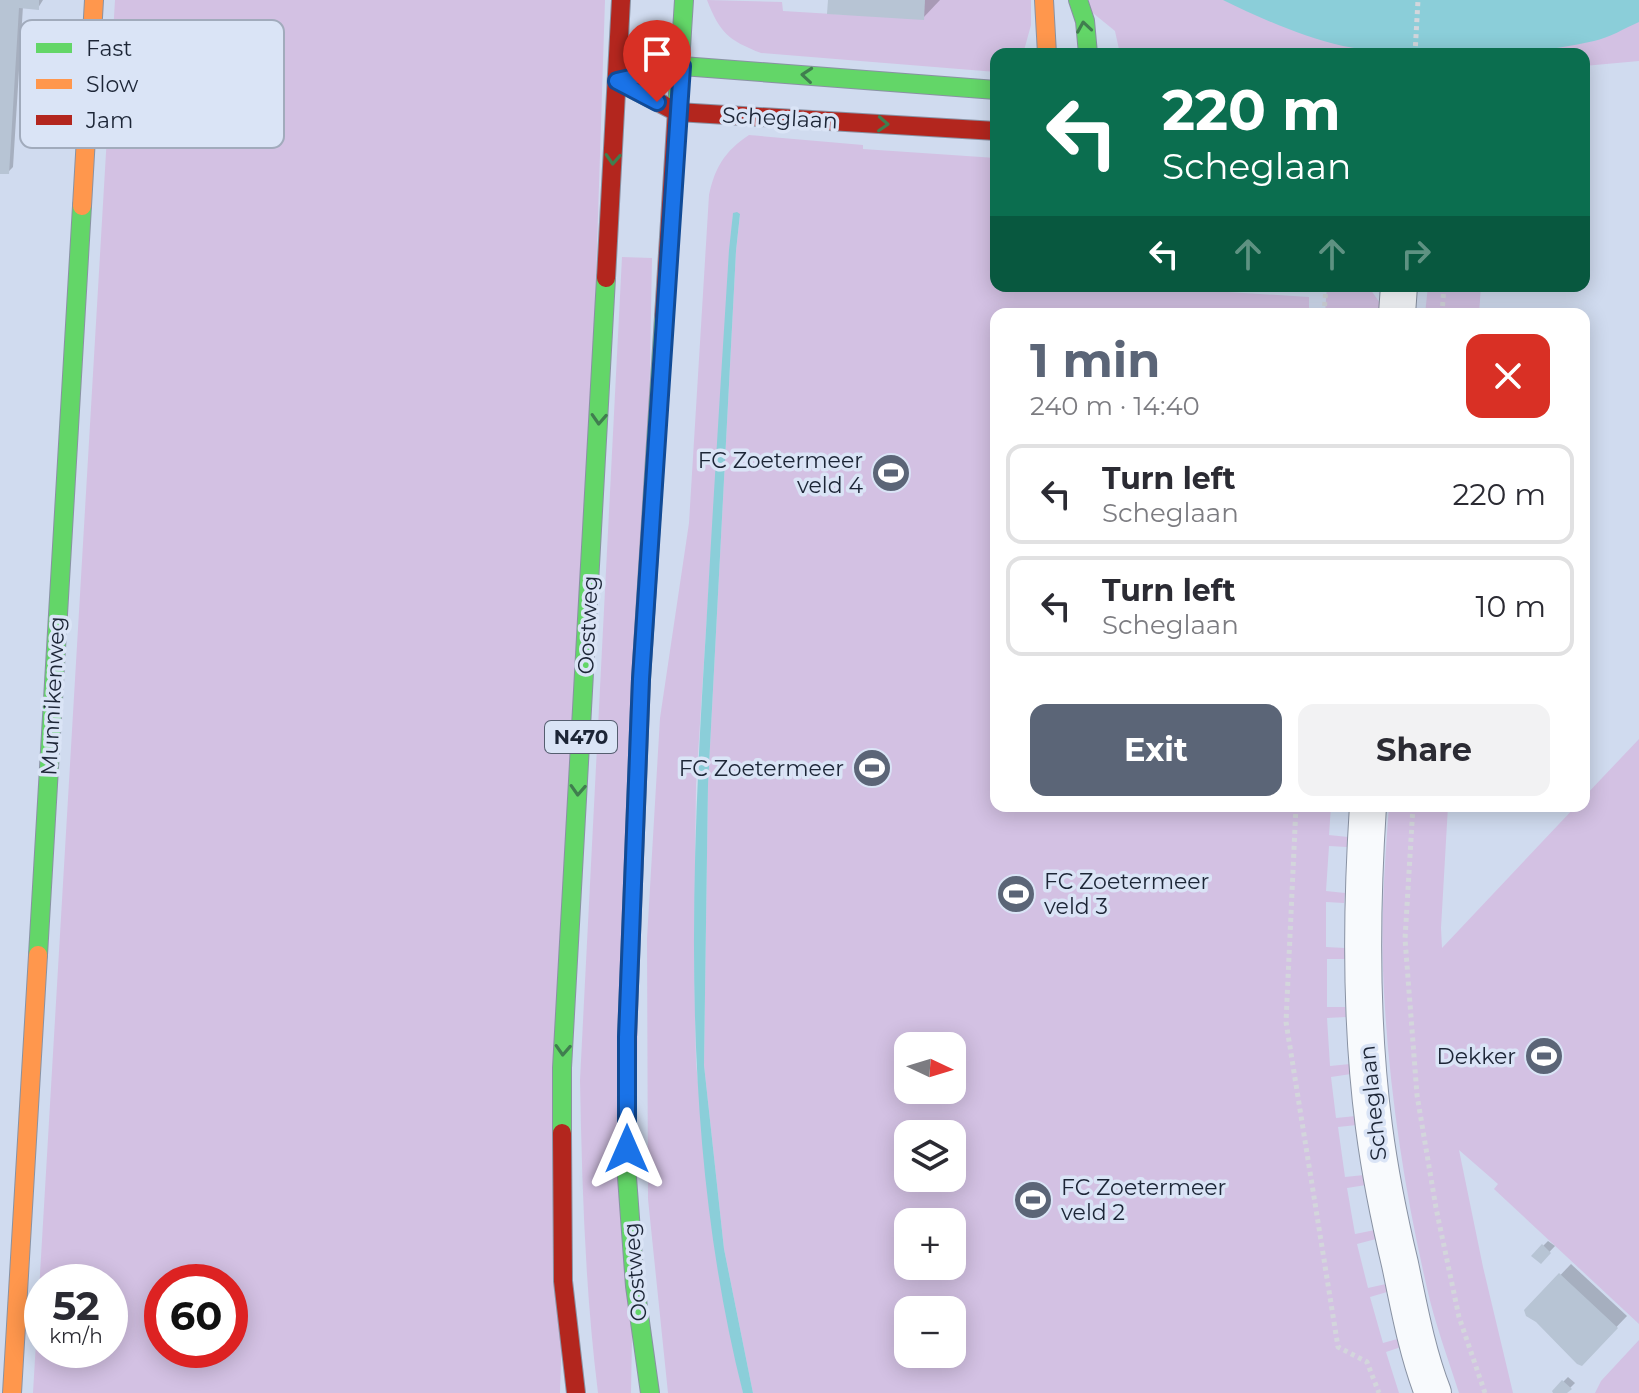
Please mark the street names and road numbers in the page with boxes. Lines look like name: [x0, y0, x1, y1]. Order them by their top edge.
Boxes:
street label: Scheglaan: [722, 101, 838, 135]
street label: Oostweg: [572, 575, 604, 675]
street label: Munnikenweg: [35, 616, 71, 776]
road number: N470: [545, 721, 617, 753]
street label: Scheglaan: [1354, 1044, 1392, 1162]
street label: Oostweg: [617, 1221, 653, 1323]

